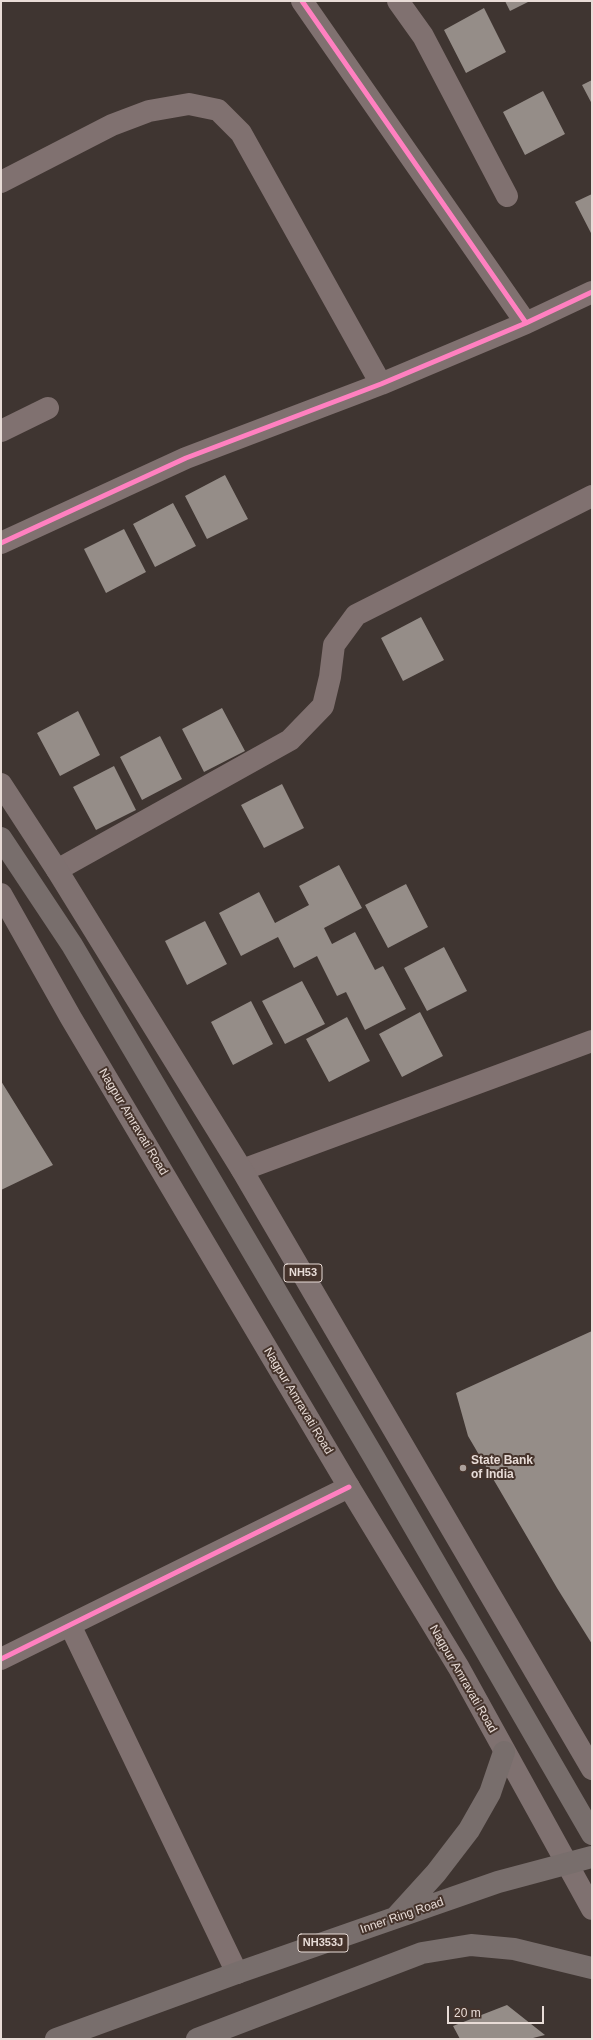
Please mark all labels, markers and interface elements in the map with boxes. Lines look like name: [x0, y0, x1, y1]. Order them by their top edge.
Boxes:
street label: Nagpur Amravati Road: [95, 1066, 171, 1178]
road number: NH53: [284, 1264, 322, 1282]
street label: Nagpur Amravati Road: [260, 1345, 336, 1457]
place label: State Bank of India: [471, 1454, 533, 1482]
marker: State Bank of India: [458, 1463, 468, 1473]
street label: Nagpur Amravati Road: [426, 1623, 500, 1735]
street label: Inner Ring Road: [358, 1895, 446, 1937]
road number: NH353J: [298, 1934, 348, 1952]
scale bar: [449, 1998, 546, 2024]
text: 20 m: [454, 2006, 481, 2020]

